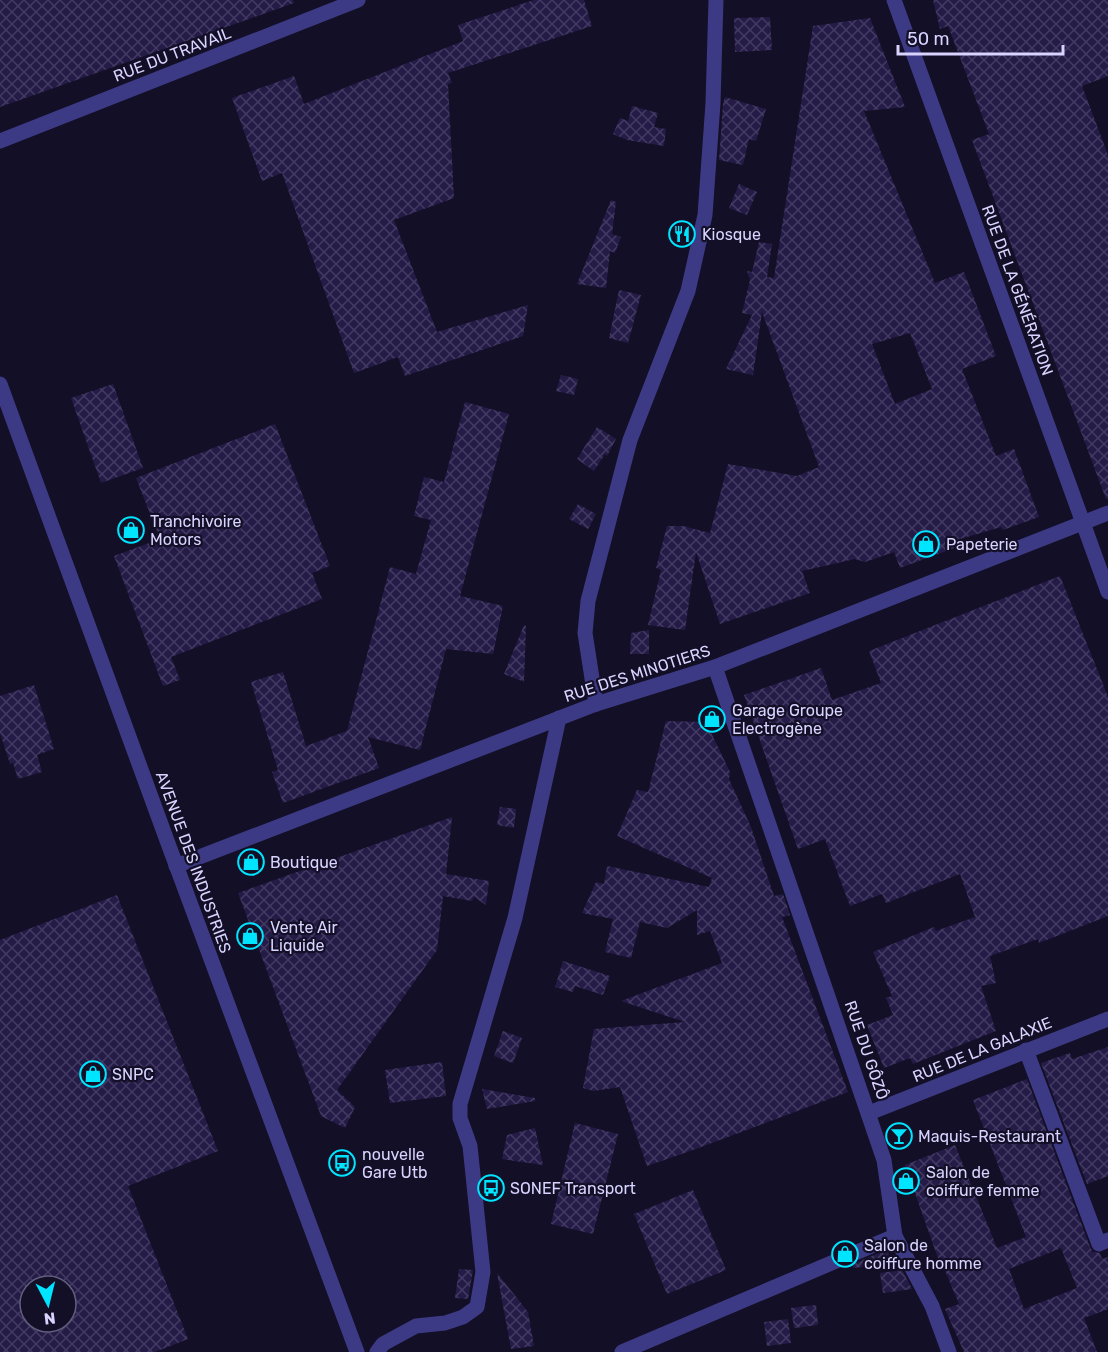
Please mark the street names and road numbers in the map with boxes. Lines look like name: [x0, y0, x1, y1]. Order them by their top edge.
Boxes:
street label: RUE DU TRAVAIL: [111, 23, 234, 86]
street label: RUE DE LA GÉNÉRATION: [978, 202, 1057, 378]
street label: RUE DES MINOTIERS: [562, 641, 713, 706]
street label: AVENUE DES INDUSTRIES: [152, 769, 235, 956]
street label: RUE DU GÔZÔ: [841, 998, 893, 1102]
street label: RUE DE LA GALAXIE: [910, 1013, 1055, 1086]

